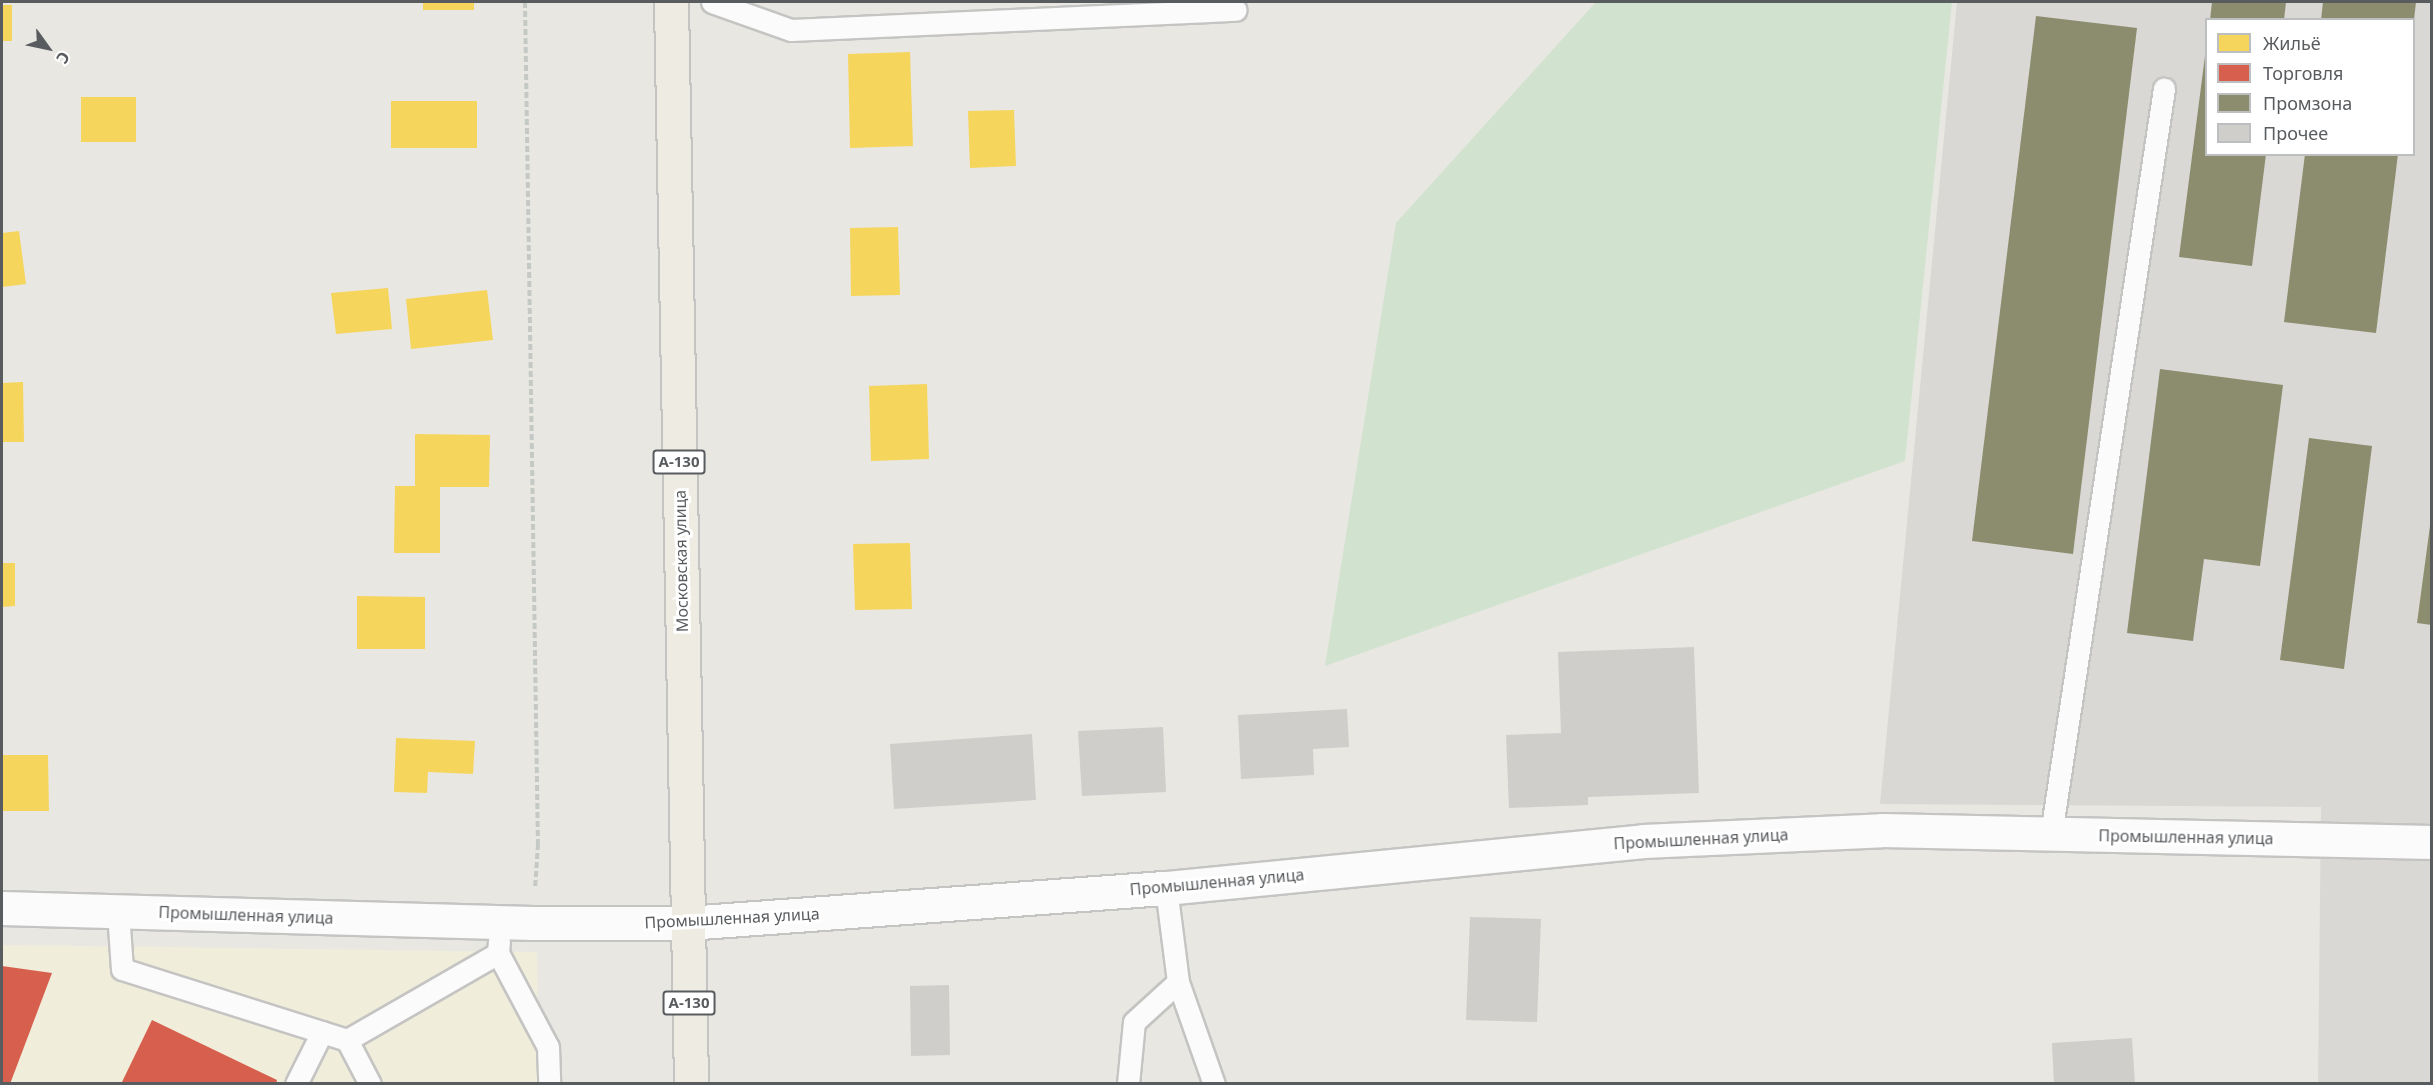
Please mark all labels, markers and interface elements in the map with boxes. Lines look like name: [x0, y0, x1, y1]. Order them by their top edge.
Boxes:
north arrow: [18, 18, 78, 78]
legend: [2205, 18, 2415, 156]
text: Жильё: [2263, 31, 2321, 55]
text: С: [51, 47, 75, 68]
text: Торговля: [2263, 61, 2343, 85]
text: Промзона: [2263, 91, 2352, 115]
text: Прочее: [2263, 121, 2328, 145]
road number: А-130: [652, 450, 706, 474]
street label: Московская улица: [670, 490, 692, 632]
street label: Промышленная улица: [1613, 825, 1789, 853]
street label: Промышленная улица: [2098, 826, 2274, 848]
street label: Промышленная улица: [1129, 865, 1305, 899]
street label: Промышленная улица: [158, 902, 334, 928]
street label: Промышленная улица: [644, 904, 820, 932]
road number: А-130: [662, 991, 716, 1015]

